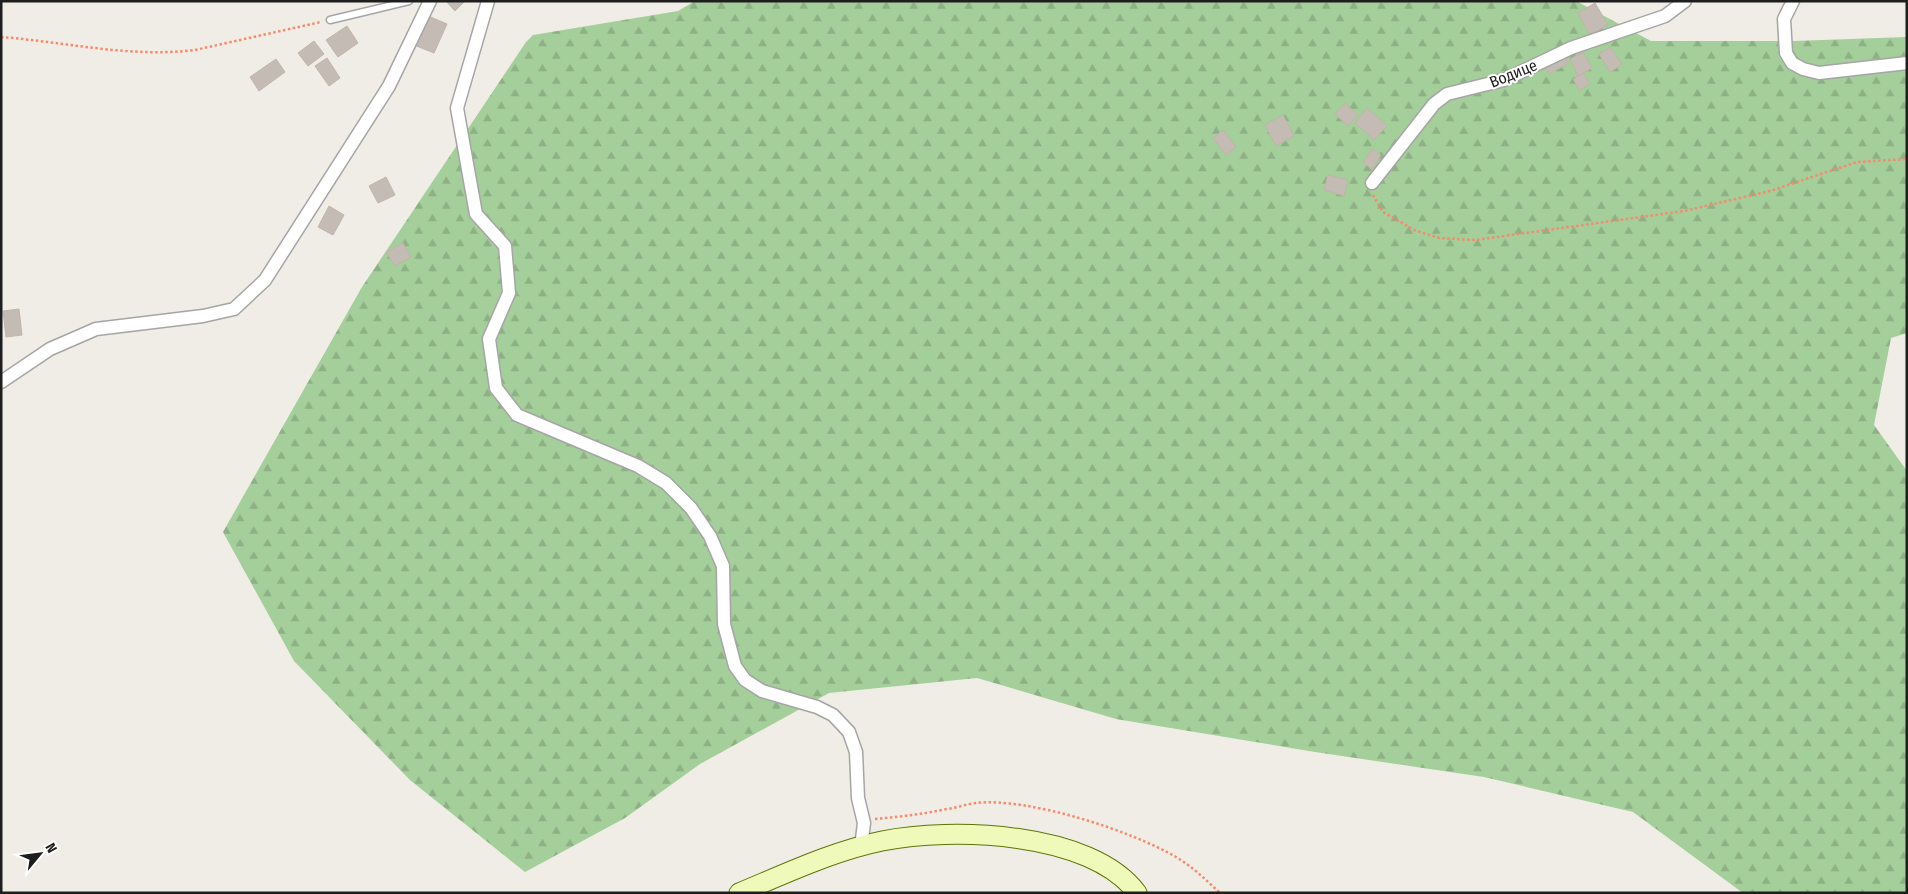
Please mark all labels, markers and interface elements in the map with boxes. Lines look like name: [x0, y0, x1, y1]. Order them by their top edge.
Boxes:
street label: Водице: [1487, 55, 1540, 92]
north arrow: [15, 829, 65, 879]
text: N: [41, 840, 60, 856]

